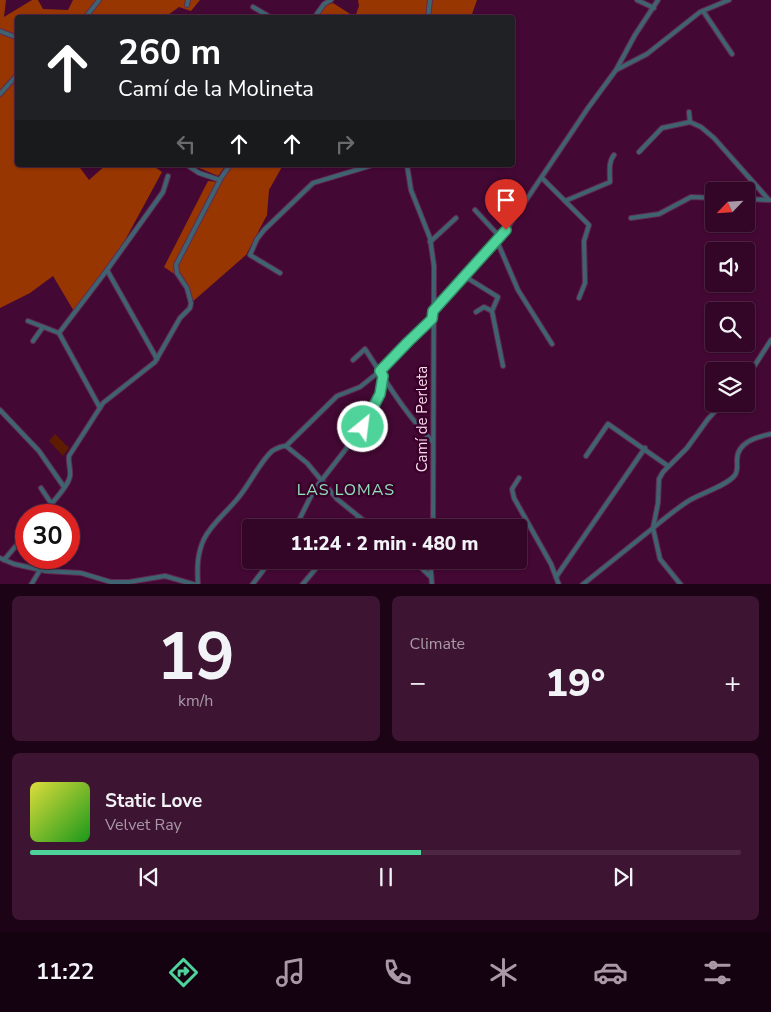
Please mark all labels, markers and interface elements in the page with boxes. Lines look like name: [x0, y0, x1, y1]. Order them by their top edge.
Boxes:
text: 260 m: [118, 29, 221, 76]
icon: ahead: [35, 35, 100, 100]
text: Camí de la Molineta: [118, 74, 314, 104]
icon: left: [172, 130, 200, 158]
icon: ahead: [225, 130, 253, 158]
icon: ahead: [278, 130, 306, 158]
icon: right: [331, 130, 359, 158]
pin: [485, 179, 527, 230]
north arrow: [705, 182, 755, 232]
map controls: [705, 182, 755, 412]
icon: arrive: [492, 186, 520, 214]
button: sound: [705, 242, 755, 292]
button: search: [705, 302, 755, 352]
button: layers: [705, 362, 755, 412]
street label: Camí de Perleta: [412, 366, 432, 472]
position arrow: [336, 400, 388, 452]
district label: LAS LOMAS: [297, 479, 395, 501]
speed limit sign: 30: [15, 504, 80, 569]
text: 11:24 · 2 min · 480 m: [291, 531, 478, 557]
text: 19: [157, 613, 235, 702]
text: Climate: [410, 633, 465, 655]
text: 19°: [545, 658, 605, 709]
text: −: [410, 664, 426, 702]
text: +: [724, 664, 741, 702]
text: km/h: [178, 690, 213, 712]
text: Static Love: [105, 788, 202, 814]
text: Velvet Ray: [105, 814, 182, 836]
icon: previous: [135, 863, 163, 891]
icon: pause: [372, 863, 400, 891]
icon: next: [609, 863, 637, 891]
icon: directions: [166, 955, 201, 990]
icon: music: [273, 955, 308, 990]
icon: phone: [380, 955, 415, 990]
icon: climate: [486, 955, 521, 990]
icon: car: [593, 955, 628, 990]
icon: filters: [700, 955, 735, 990]
text: 11:22: [36, 957, 94, 987]

